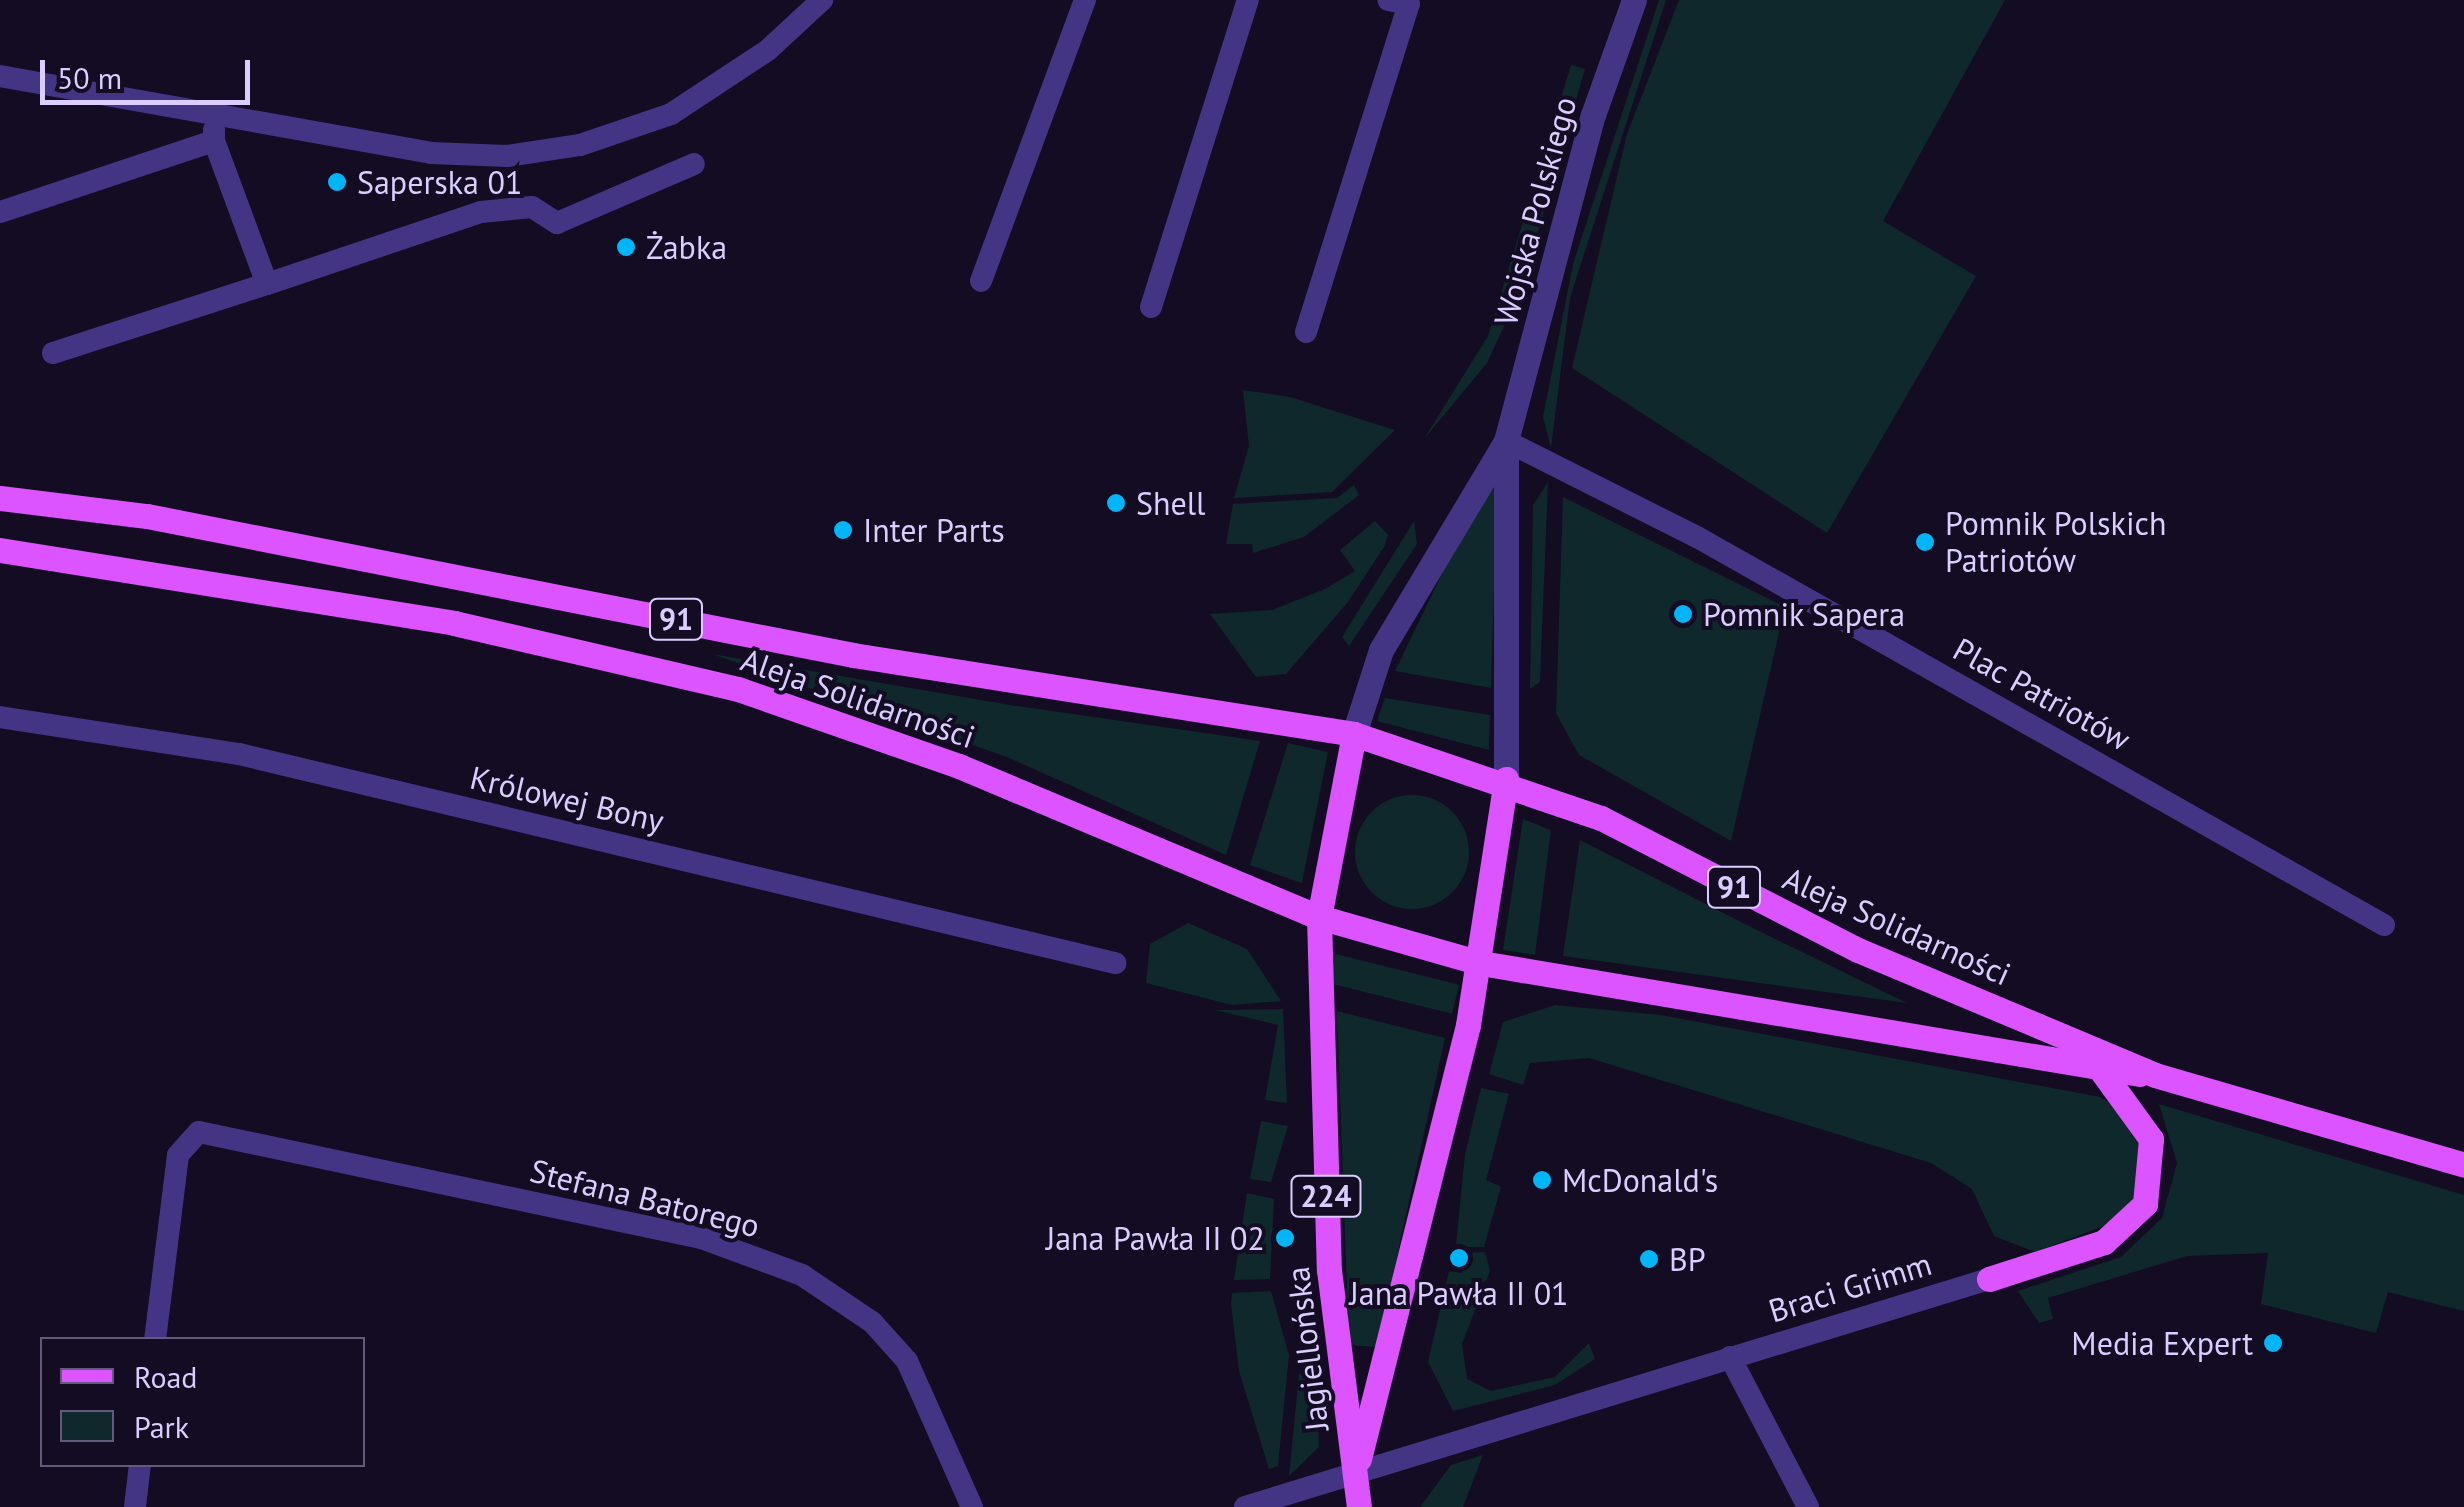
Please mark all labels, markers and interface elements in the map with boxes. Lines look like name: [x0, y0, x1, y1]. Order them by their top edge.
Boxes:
scale bar: [45, 40, 255, 102]
text: 50 m: [57, 58, 122, 97]
street label: Wojska Polskiego: [1486, 93, 1584, 329]
place label: Saperska 01: [357, 163, 522, 201]
marker: Saperska 01: [326, 171, 348, 193]
place label: Żabka: [646, 228, 727, 266]
marker: Żabka: [615, 236, 637, 258]
place label: Shell: [1136, 484, 1205, 522]
marker: Shell: [1105, 492, 1127, 514]
place label: Pomnik Polskich Patriotów: [1945, 505, 2167, 580]
place label: Inter Parts: [863, 511, 1005, 549]
marker: Inter Parts: [832, 519, 854, 541]
marker: Pomnik Polskich Patriotów: [1914, 531, 1936, 553]
road number: 91: [648, 594, 704, 644]
place label: Pomnik Sapera: [1703, 595, 1906, 633]
marker: Pomnik Sapera: [1672, 603, 1694, 625]
street label: Plac Patriotów: [1947, 629, 2137, 759]
street label: Aleja Solidarności: [736, 640, 980, 756]
street label: Królowej Bony: [466, 758, 668, 840]
street label: Aleja Solidarności: [1778, 859, 2016, 993]
road number: 91: [1706, 862, 1762, 912]
street label: Stefana Batorego: [526, 1151, 764, 1245]
place label: McDonald's: [1562, 1161, 1718, 1199]
marker: McDonald's: [1531, 1169, 1553, 1191]
road number: 224: [1288, 1171, 1364, 1221]
place label: Jana Pawła II 02: [1046, 1219, 1265, 1257]
marker: Jana Pawła II 02: [1274, 1227, 1296, 1249]
place label: BP: [1669, 1240, 1706, 1278]
street label: Braci Grimm: [1764, 1244, 1936, 1330]
marker: Jana Pawła II 01: [1448, 1247, 1470, 1269]
marker: BP: [1638, 1248, 1660, 1270]
street label: Jagiellońska: [1278, 1265, 1336, 1433]
place label: Jana Pawła II 01: [1349, 1274, 1569, 1312]
place label: Media Expert: [2071, 1324, 2253, 1362]
marker: Media Expert: [2262, 1332, 2284, 1354]
legend: [40, 1337, 365, 1467]
text: Road: [134, 1357, 198, 1396]
text: Park: [134, 1407, 189, 1446]

